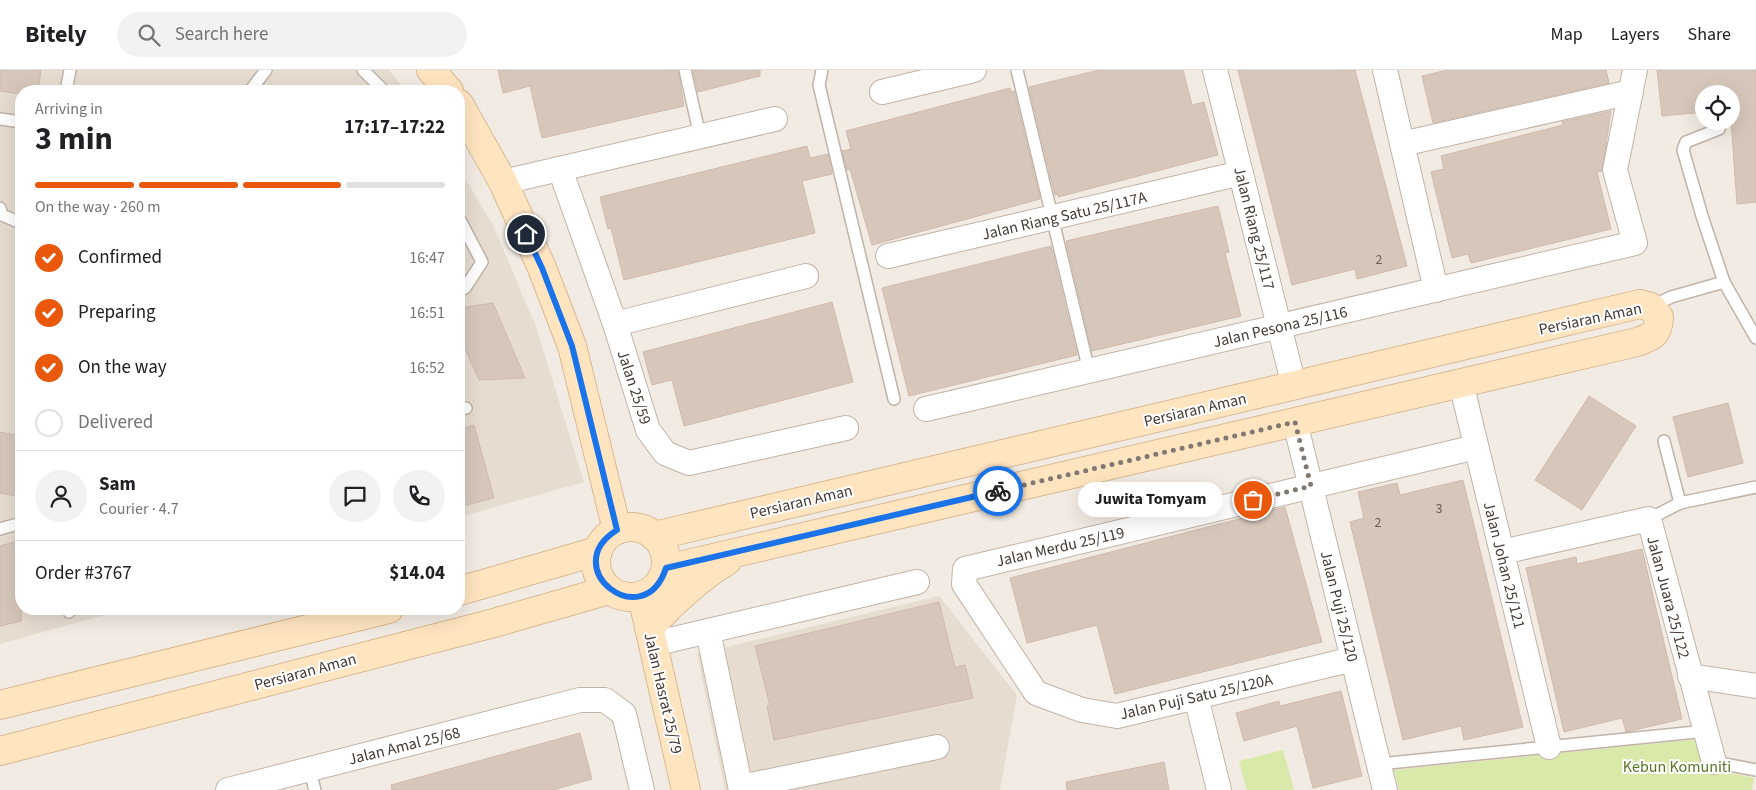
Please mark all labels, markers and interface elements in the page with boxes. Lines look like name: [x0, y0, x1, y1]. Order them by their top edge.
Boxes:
search box: [117, 12, 467, 57]
text: Bitely: [25, 17, 87, 52]
icon: search: [135, 21, 163, 49]
text: Search here: [175, 21, 268, 48]
text: Map: [1551, 22, 1583, 47]
text: Layers: [1611, 22, 1660, 47]
text: Share: [1688, 22, 1731, 47]
map controls: [1695, 85, 1740, 130]
button: locate: [1695, 85, 1740, 130]
text: Arriving in: [35, 98, 103, 120]
text: 17:17–17:22: [344, 114, 445, 141]
text: 3 min: [35, 116, 113, 162]
street label: Jalan Riang 25/117: [1228, 164, 1280, 292]
street label: Jalan Riang Satu 25/117A: [980, 186, 1149, 246]
text: On the way · 260 m: [35, 196, 160, 218]
pin: [505, 213, 547, 255]
icon: home: [512, 220, 540, 248]
icon: check: [35, 244, 63, 272]
text: Confirmed: [78, 244, 162, 271]
text: 16:47: [409, 247, 445, 269]
house number: 2: [1376, 250, 1383, 270]
street label: Persiaran Aman: [1537, 297, 1644, 341]
icon: check: [35, 299, 63, 327]
text: Preparing: [78, 299, 156, 326]
street label: Jalan Pesona 25/116: [1211, 301, 1350, 353]
text: 16:51: [409, 302, 445, 324]
street label: Jalan 25/59: [612, 347, 656, 427]
icon: check: [35, 354, 63, 382]
text: On the way: [78, 354, 167, 381]
text: 16:52: [409, 357, 445, 379]
street label: Persiaran Aman: [1142, 387, 1249, 432]
text: Delivered: [78, 409, 153, 436]
courier: [973, 466, 1023, 516]
button: person: [35, 470, 87, 522]
button: chat: [329, 470, 381, 522]
button: phone: [393, 470, 445, 522]
text: Sam: [99, 471, 136, 498]
icon: bike: [984, 477, 1012, 505]
street label: Persiaran Aman: [748, 479, 855, 524]
pin: [1232, 479, 1274, 521]
callout: Juwita Tomyam: [1078, 482, 1223, 518]
icon: bag: [1239, 486, 1267, 514]
text: Juwita Tomyam: [1095, 488, 1206, 510]
text: Courier · 4.7: [99, 498, 179, 520]
house number: 3: [1436, 499, 1443, 519]
street label: Jalan Johan 25/121: [1478, 499, 1530, 631]
house number: 2: [1375, 513, 1382, 533]
street label: Jalan Merdu 25/119: [994, 522, 1127, 572]
street label: Jalan Juara 25/122: [1641, 534, 1695, 661]
street label: Jalan Puji 25/120: [1315, 548, 1364, 664]
text: Order #3767: [35, 560, 132, 587]
text: $14.04: [389, 560, 445, 587]
street label: Jalan Hasrat 25/79: [638, 630, 688, 756]
street label: Persiaran Aman: [252, 648, 359, 696]
street label: Jalan Puji Satu 25/120A: [1118, 669, 1275, 725]
street label: Jalan Amal 25/68: [346, 721, 463, 770]
park label: Kebun Komuniti: [1623, 756, 1731, 778]

